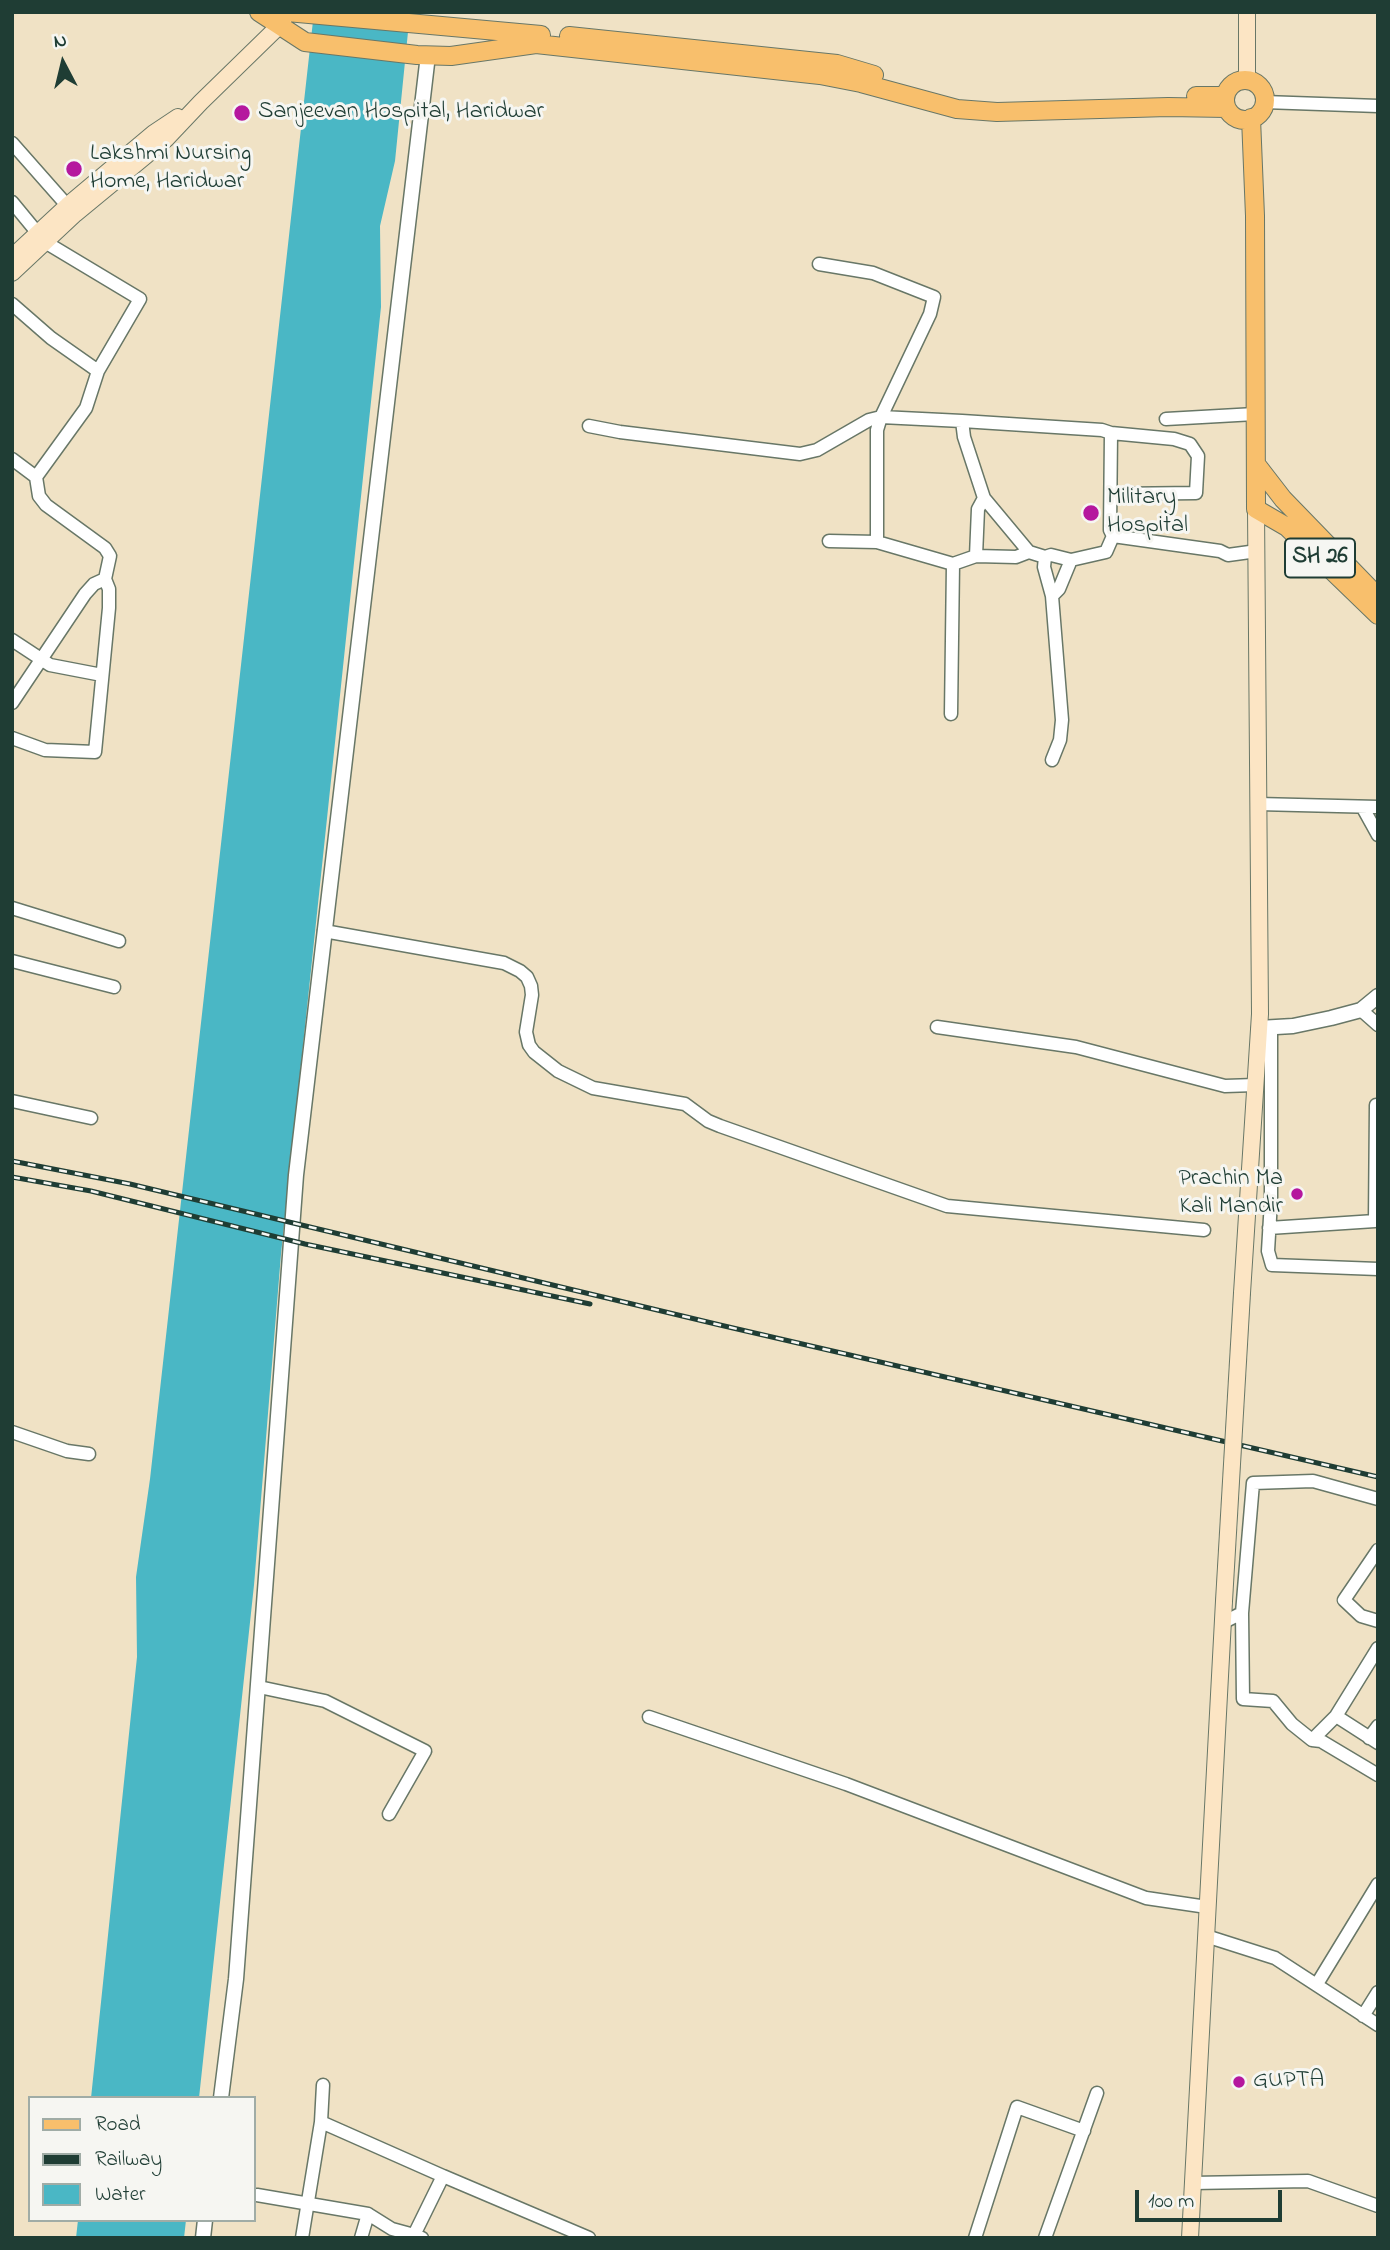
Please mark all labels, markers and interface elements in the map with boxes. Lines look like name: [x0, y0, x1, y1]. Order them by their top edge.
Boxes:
text: N: [52, 27, 68, 56]
north arrow: [28, 28, 98, 98]
place label: Sanjeevan Hospital, Haridwar: [258, 99, 544, 127]
marker: Sanjeevan Hospital, Haridwar: [232, 103, 252, 123]
place label: Lakshmi Nursing Home, Haridwar: [90, 141, 251, 197]
marker: Lakshmi Nursing Home, Haridwar: [64, 159, 84, 179]
place label: Military Hospital: [1107, 485, 1188, 541]
marker: Military Hospital: [1081, 503, 1101, 523]
road number: SH 26: [1285, 538, 1355, 578]
place label: Prachin Ma Kali Mandir: [1178, 1166, 1283, 1222]
marker: Prachin Ma Kali Mandir: [1289, 1186, 1305, 1202]
place label: GUPTA: [1253, 2068, 1324, 2096]
marker: GUPTA: [1231, 2074, 1247, 2090]
legend: [28, 2096, 256, 2222]
text: Road: [95, 2110, 141, 2140]
text: Railway: [95, 2145, 162, 2175]
scale bar: [1138, 2176, 1285, 2220]
text: Water: [95, 2180, 146, 2210]
text: 100 m: [1148, 2187, 1194, 2217]

